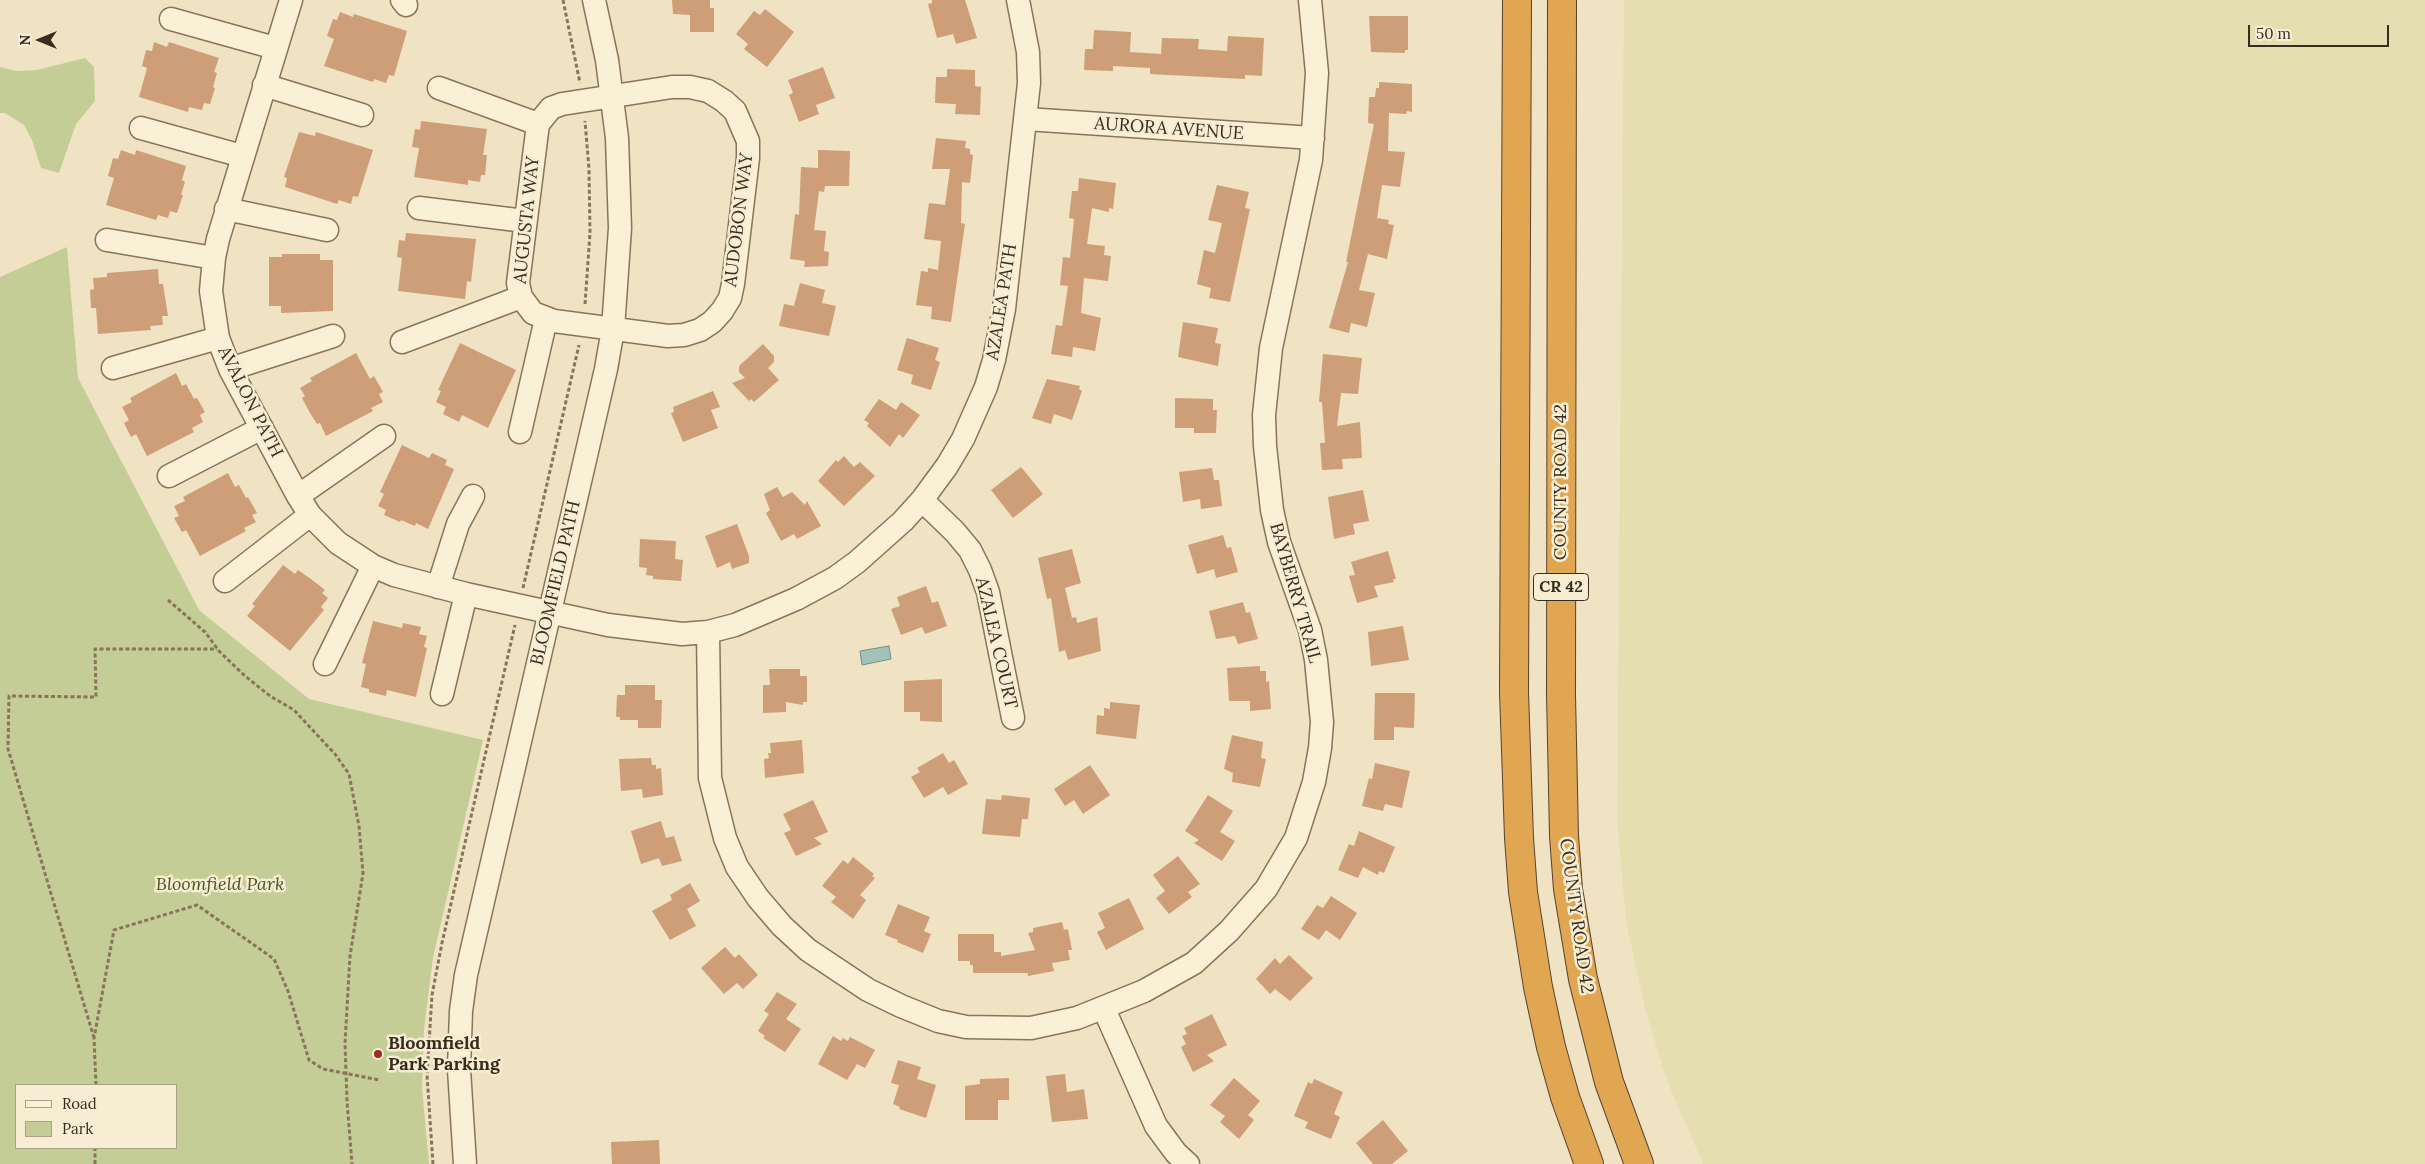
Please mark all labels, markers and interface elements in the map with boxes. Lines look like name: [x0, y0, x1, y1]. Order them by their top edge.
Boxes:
north arrow: [15, 15, 65, 65]
scale bar: [2250, 15, 2391, 47]
text: 50 m: [2256, 24, 2291, 43]
text: N: [16, 35, 34, 45]
street label: AURORA AVENUE: [1093, 113, 1245, 145]
street label: AUDOBON WAY: [720, 152, 758, 288]
street label: AUGUSTA WAY: [510, 155, 544, 285]
street label: AZALEA PATH: [982, 242, 1022, 362]
street label: AVALON PATH: [213, 343, 287, 461]
street label: COUNTY ROAD 42: [1550, 404, 1572, 560]
street label: BLOOMFIELD PATH: [527, 499, 585, 667]
street label: BAYBERRY TRAIL: [1265, 520, 1325, 666]
road number: CR 42: [1534, 574, 1588, 600]
street label: AZALEA COURT: [970, 575, 1022, 711]
street label: COUNTY ROAD 42: [1554, 837, 1598, 995]
park label: Bloomfield Park: [156, 874, 284, 896]
place label: Bloomfield Park Parking: [388, 1033, 500, 1076]
marker: Bloomfield Park Parking: [372, 1048, 384, 1060]
legend: [15, 1084, 178, 1149]
text: Road: [62, 1094, 97, 1113]
text: Park: [62, 1119, 93, 1138]

